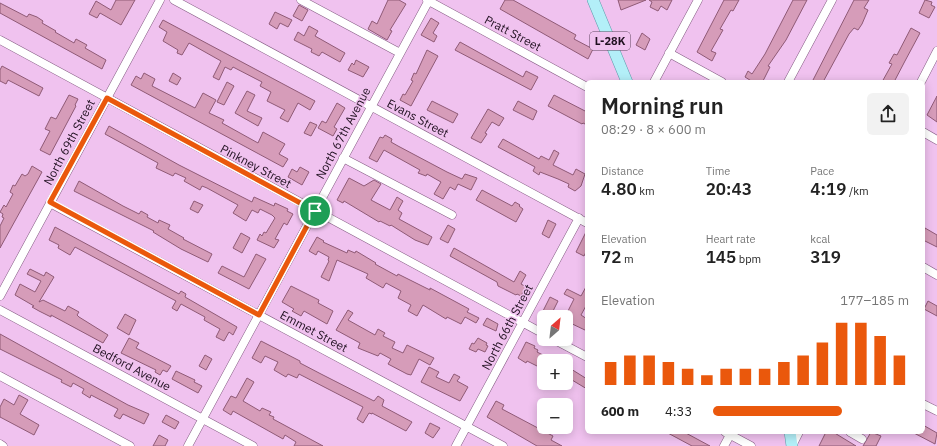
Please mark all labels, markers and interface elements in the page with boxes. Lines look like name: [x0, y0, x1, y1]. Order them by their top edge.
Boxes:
street label: Pratt Street: [482, 12, 544, 54]
road number: L-28K: [590, 32, 630, 50]
street label: North 67th Avenue: [312, 84, 374, 181]
text: Morning run: [601, 91, 724, 120]
button: share: [867, 93, 909, 135]
street label: Evans Street: [385, 96, 451, 140]
street label: North 69th Street: [40, 97, 98, 187]
text: 08:29 · 8 × 600 m: [601, 121, 706, 138]
street label: Pinkney Street: [218, 141, 294, 191]
text: Distance: [601, 164, 644, 178]
text: Time: [706, 164, 730, 178]
text: Pace: [810, 164, 834, 178]
text: 4.80: [601, 178, 637, 200]
text: 20:43: [706, 178, 752, 200]
text: 4:19: [810, 178, 846, 200]
text: km: [637, 184, 655, 198]
text: /km: [846, 184, 869, 198]
pin: [298, 194, 332, 228]
icon: arrive: [304, 200, 326, 222]
text: Elevation: [601, 232, 647, 246]
text: Heart rate: [706, 232, 756, 246]
text: kcal: [810, 232, 830, 246]
text: 72: [601, 246, 621, 268]
text: 145: [706, 246, 736, 268]
text: 319: [810, 246, 841, 268]
text: m: [621, 252, 634, 266]
text: bpm: [736, 252, 761, 266]
street label: North 66th Street: [478, 282, 536, 372]
text: Elevation: [601, 292, 655, 309]
text: 177–185 m: [840, 292, 909, 309]
street label: Emmet Street: [278, 307, 350, 355]
north arrow: [537, 310, 573, 346]
map controls: [537, 310, 573, 434]
street label: Bedford Avenue: [90, 340, 174, 394]
button: +: [537, 354, 573, 390]
button: −: [537, 398, 573, 434]
text: 600 m: [601, 403, 639, 420]
text: 4:33: [665, 403, 692, 420]

